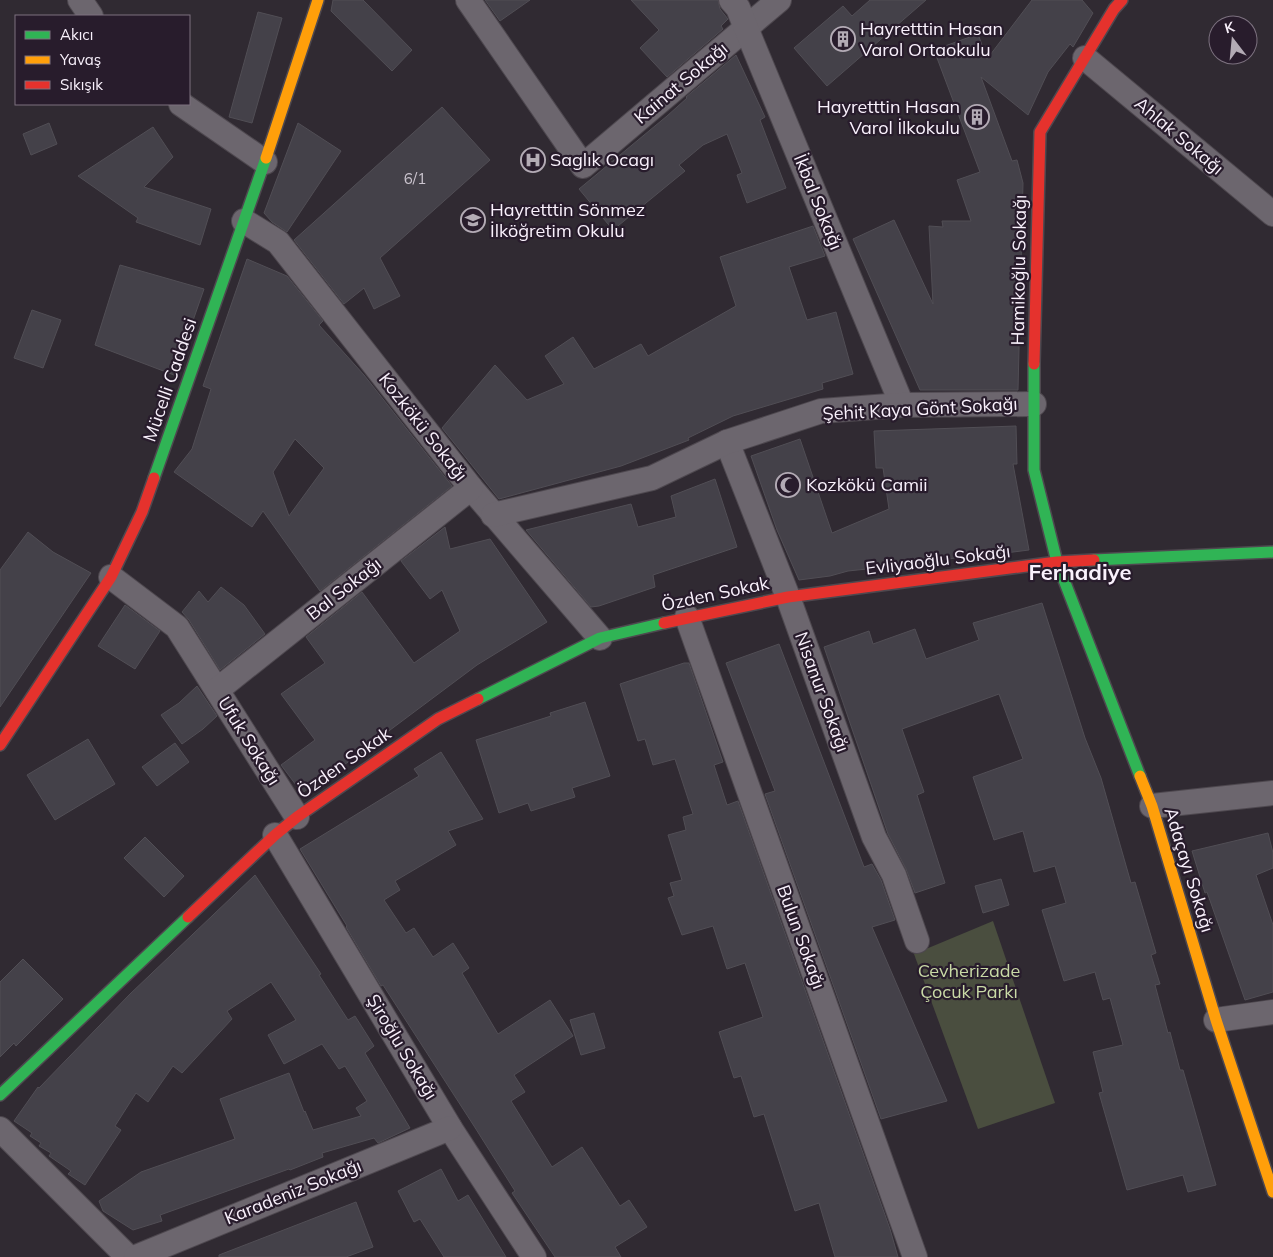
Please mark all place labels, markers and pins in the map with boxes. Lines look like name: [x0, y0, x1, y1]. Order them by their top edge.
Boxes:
place label: Hayretttin Hasan Varol Ortaokulu: [860, 17, 1003, 61]
building icon: Hayretttin Hasan Varol Ortaokulu: [830, 26, 856, 52]
place label: Hayretttin Hasan Varol İlkokulu: [817, 95, 960, 139]
building icon: Hayretttin Hasan Varol İlkokulu: [964, 104, 990, 130]
hospital icon: Saglık Ocagı: [520, 147, 546, 173]
place label: Saglık Ocagı: [550, 148, 654, 171]
place label: Hayretttin Sönmez İlköğretim Okulu: [490, 198, 645, 242]
school or university icon: Hayretttin Sönmez İlköğretim Okulu: [460, 207, 486, 233]
mosque icon: Kozkökü Camii: [775, 472, 801, 498]
place label: Kozkökü Camii: [806, 473, 928, 496]

